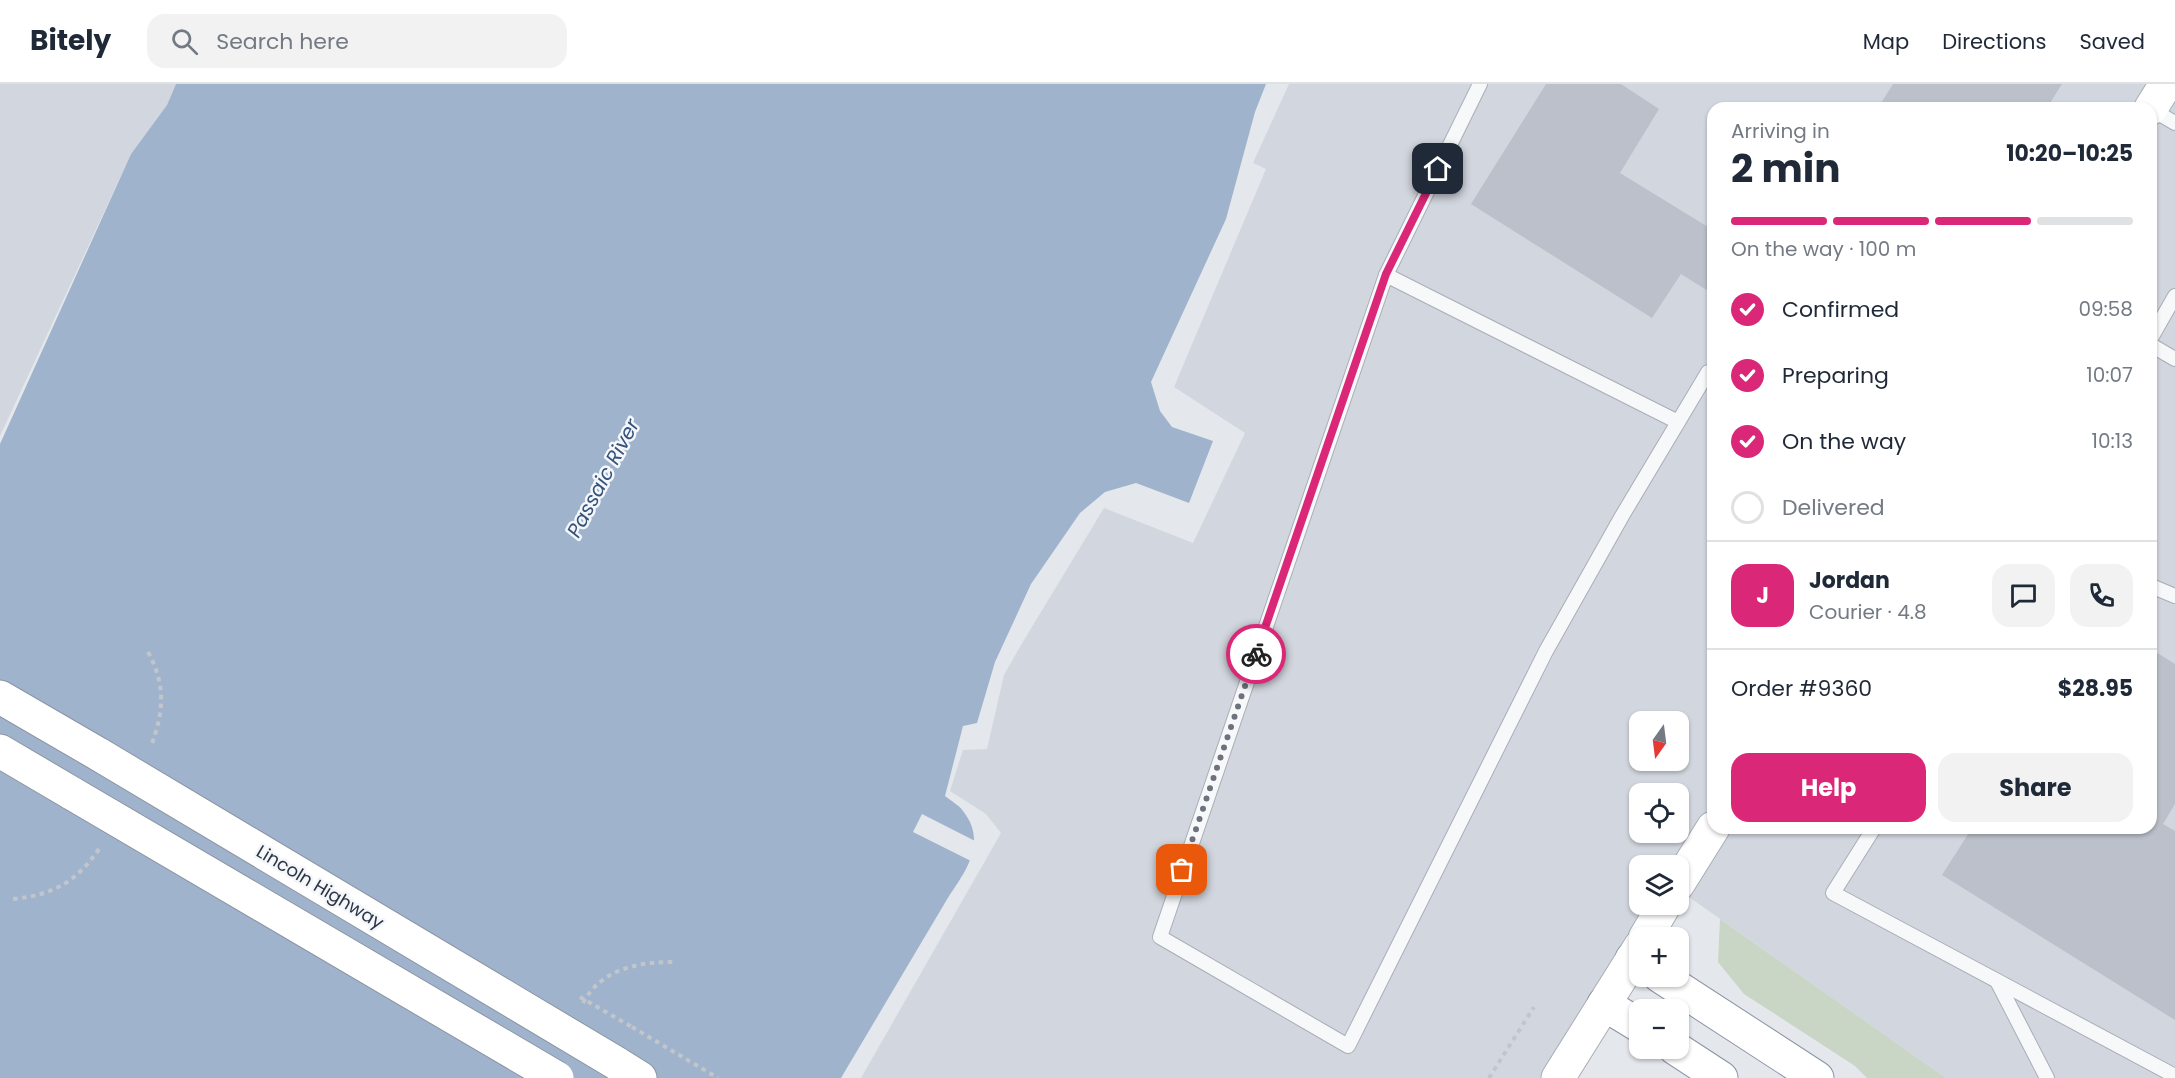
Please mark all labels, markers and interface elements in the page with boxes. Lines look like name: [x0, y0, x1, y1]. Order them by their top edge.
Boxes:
search box: [147, 14, 567, 68]
text: Bitely: [30, 21, 111, 60]
icon: search: [168, 25, 201, 58]
text: Search here: [216, 26, 349, 57]
text: Map: [1863, 27, 1909, 56]
text: Directions: [1942, 27, 2046, 56]
text: Saved: [2079, 27, 2145, 56]
text: Arriving in: [1731, 117, 1830, 145]
text: 10:20–10:25: [2006, 138, 2133, 169]
text: 2 min: [1731, 141, 1841, 196]
pin: [1412, 143, 1463, 194]
icon: home: [1421, 152, 1454, 185]
text: On the way · 100 m: [1731, 235, 1916, 263]
icon: check: [1731, 293, 1764, 326]
text: Confirmed: [1782, 294, 1899, 325]
text: 09:58: [2078, 295, 2133, 323]
icon: check: [1731, 359, 1764, 392]
text: Preparing: [1782, 360, 1889, 391]
text: 10:07: [2086, 361, 2133, 389]
water label: Passaic River: [560, 413, 646, 542]
icon: check: [1731, 425, 1764, 458]
text: On the way: [1782, 426, 1906, 457]
text: 10:13: [2092, 427, 2133, 455]
text: Delivered: [1782, 492, 1885, 523]
button: chat: [1992, 564, 2055, 627]
button: phone: [2070, 564, 2133, 627]
text: Jordan: [1809, 565, 1890, 596]
text: J: [1756, 580, 1769, 611]
text: Courier · 4.8: [1809, 598, 1927, 626]
courier: [1226, 624, 1286, 684]
icon: bike: [1240, 638, 1273, 671]
text: Order #9360: [1731, 673, 1872, 704]
text: $28.95: [2058, 673, 2133, 704]
north arrow: [1629, 711, 1689, 771]
map controls: [1629, 711, 1689, 1059]
button: Help: [1731, 753, 1926, 822]
button: Share: [1938, 753, 2133, 822]
button: locate: [1629, 783, 1689, 843]
street label: Lincoln Highway: [252, 839, 389, 935]
pin: [1156, 844, 1207, 895]
icon: bag: [1165, 853, 1198, 886]
button: layers: [1629, 855, 1689, 915]
button: +: [1629, 927, 1689, 987]
button: −: [1629, 999, 1689, 1059]

